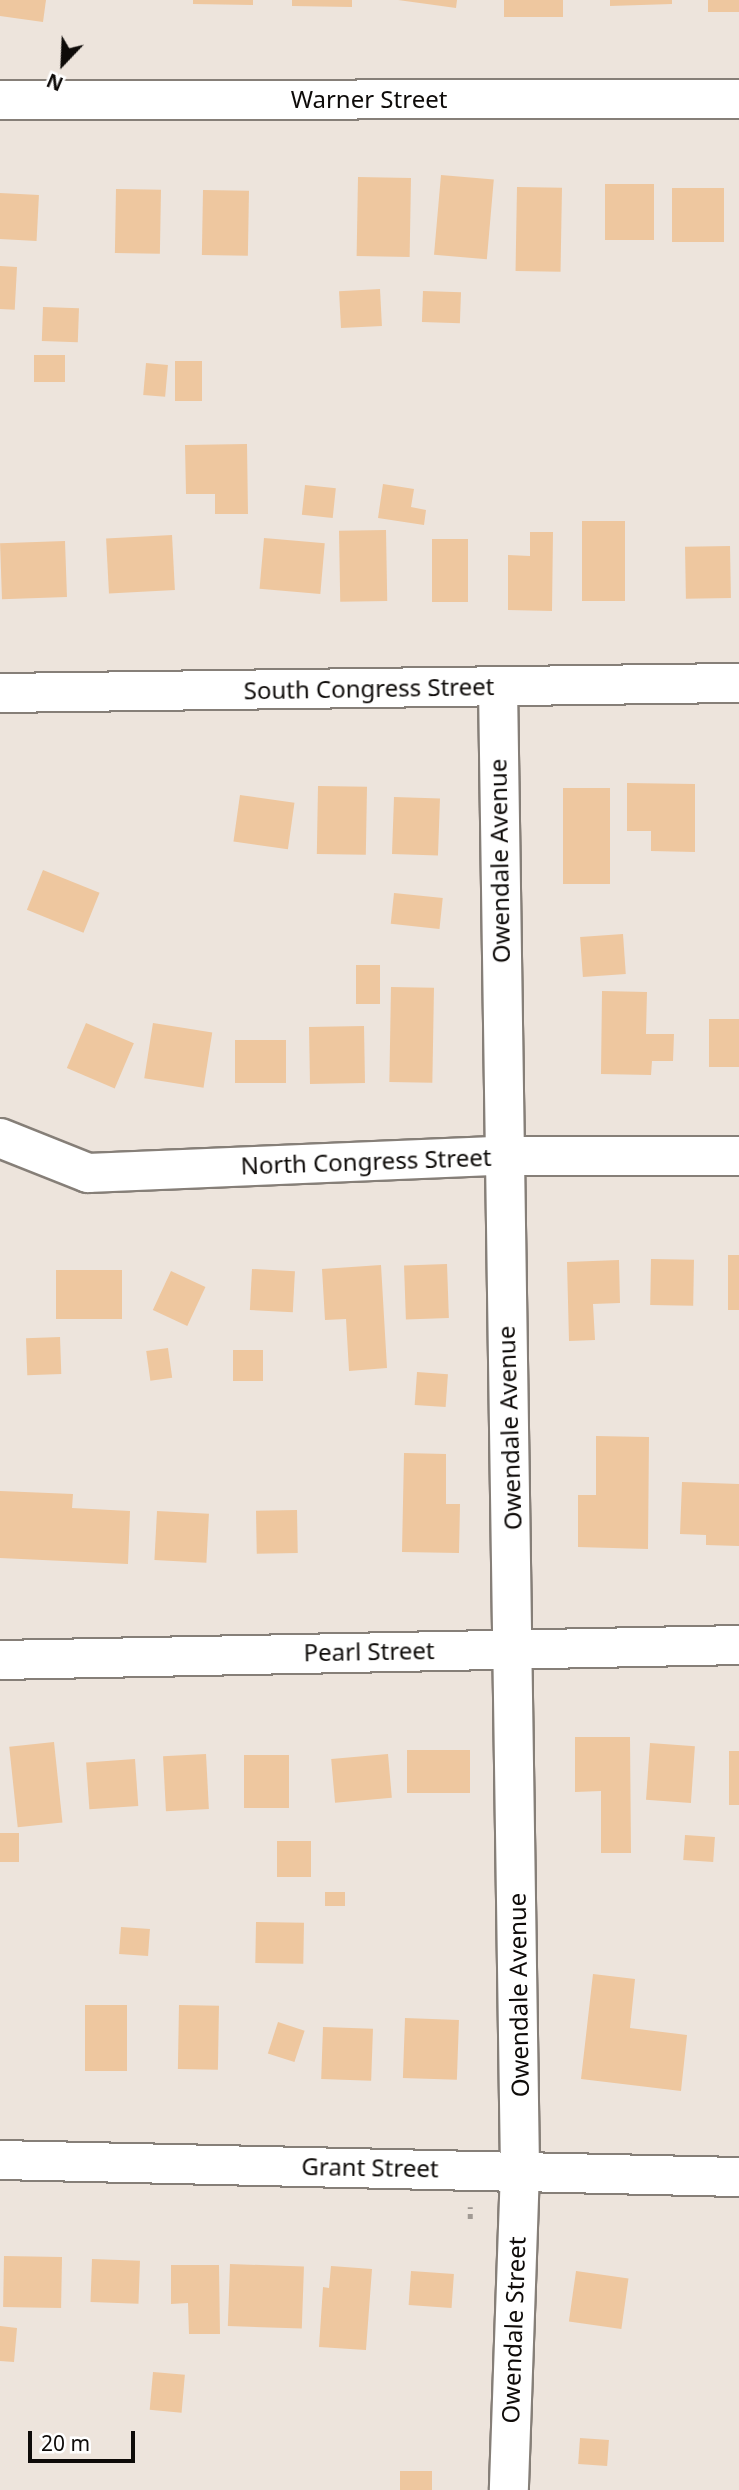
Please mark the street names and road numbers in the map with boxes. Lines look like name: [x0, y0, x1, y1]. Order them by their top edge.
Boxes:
street label: Warner Street: [291, 85, 447, 113]
street label: South Congress Street: [243, 671, 495, 705]
street label: Owendale Avenue: [483, 759, 515, 963]
street label: North Congress Street: [240, 1142, 492, 1180]
street label: Owendale Avenue: [491, 1325, 527, 1531]
street label: Pearl Street: [303, 1635, 435, 1667]
street label: Owendale Avenue: [502, 1893, 534, 2097]
street label: Grant Street: [301, 2151, 439, 2183]
street label: Owendale Street: [495, 2236, 531, 2424]

